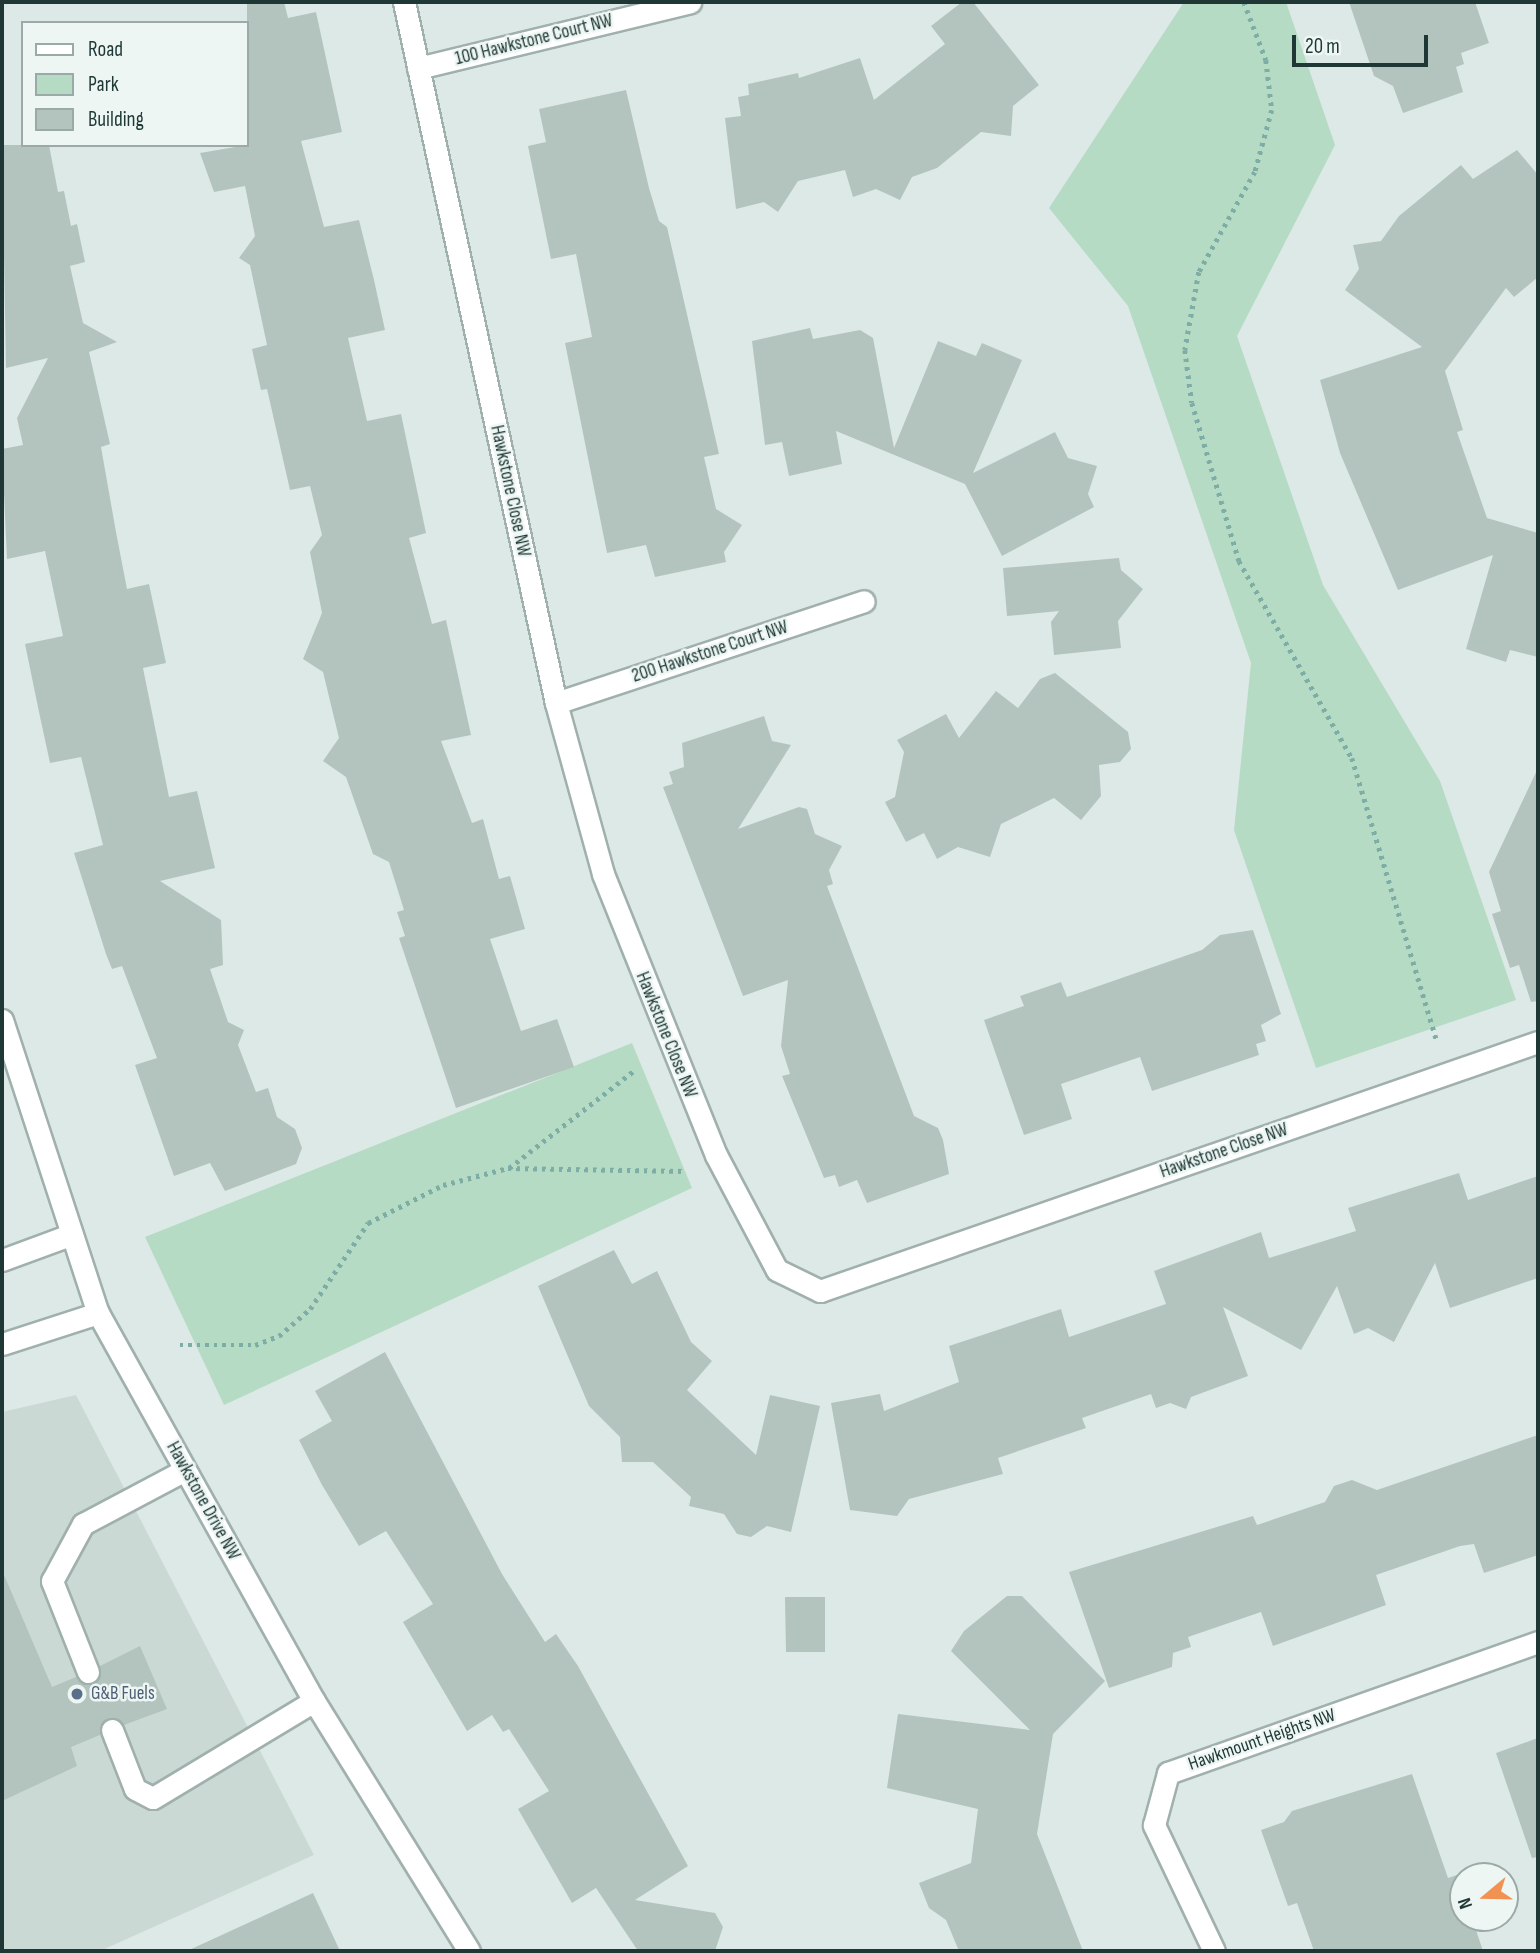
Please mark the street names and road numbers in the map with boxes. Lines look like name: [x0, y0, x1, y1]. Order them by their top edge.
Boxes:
street label: 100 Hawkstone Court NW: [453, 9, 615, 71]
street label: Hawkstone Close NW: [485, 423, 535, 559]
street label: 200 Hawkstone Court NW: [629, 616, 791, 688]
street label: Hawkstone Close NW: [630, 969, 702, 1101]
street label: Hawkstone Close NW: [1157, 1118, 1291, 1184]
street label: Hawkstone Drive NW: [161, 1438, 245, 1564]
street label: Hawkmount Heights NW: [1185, 1704, 1339, 1776]

